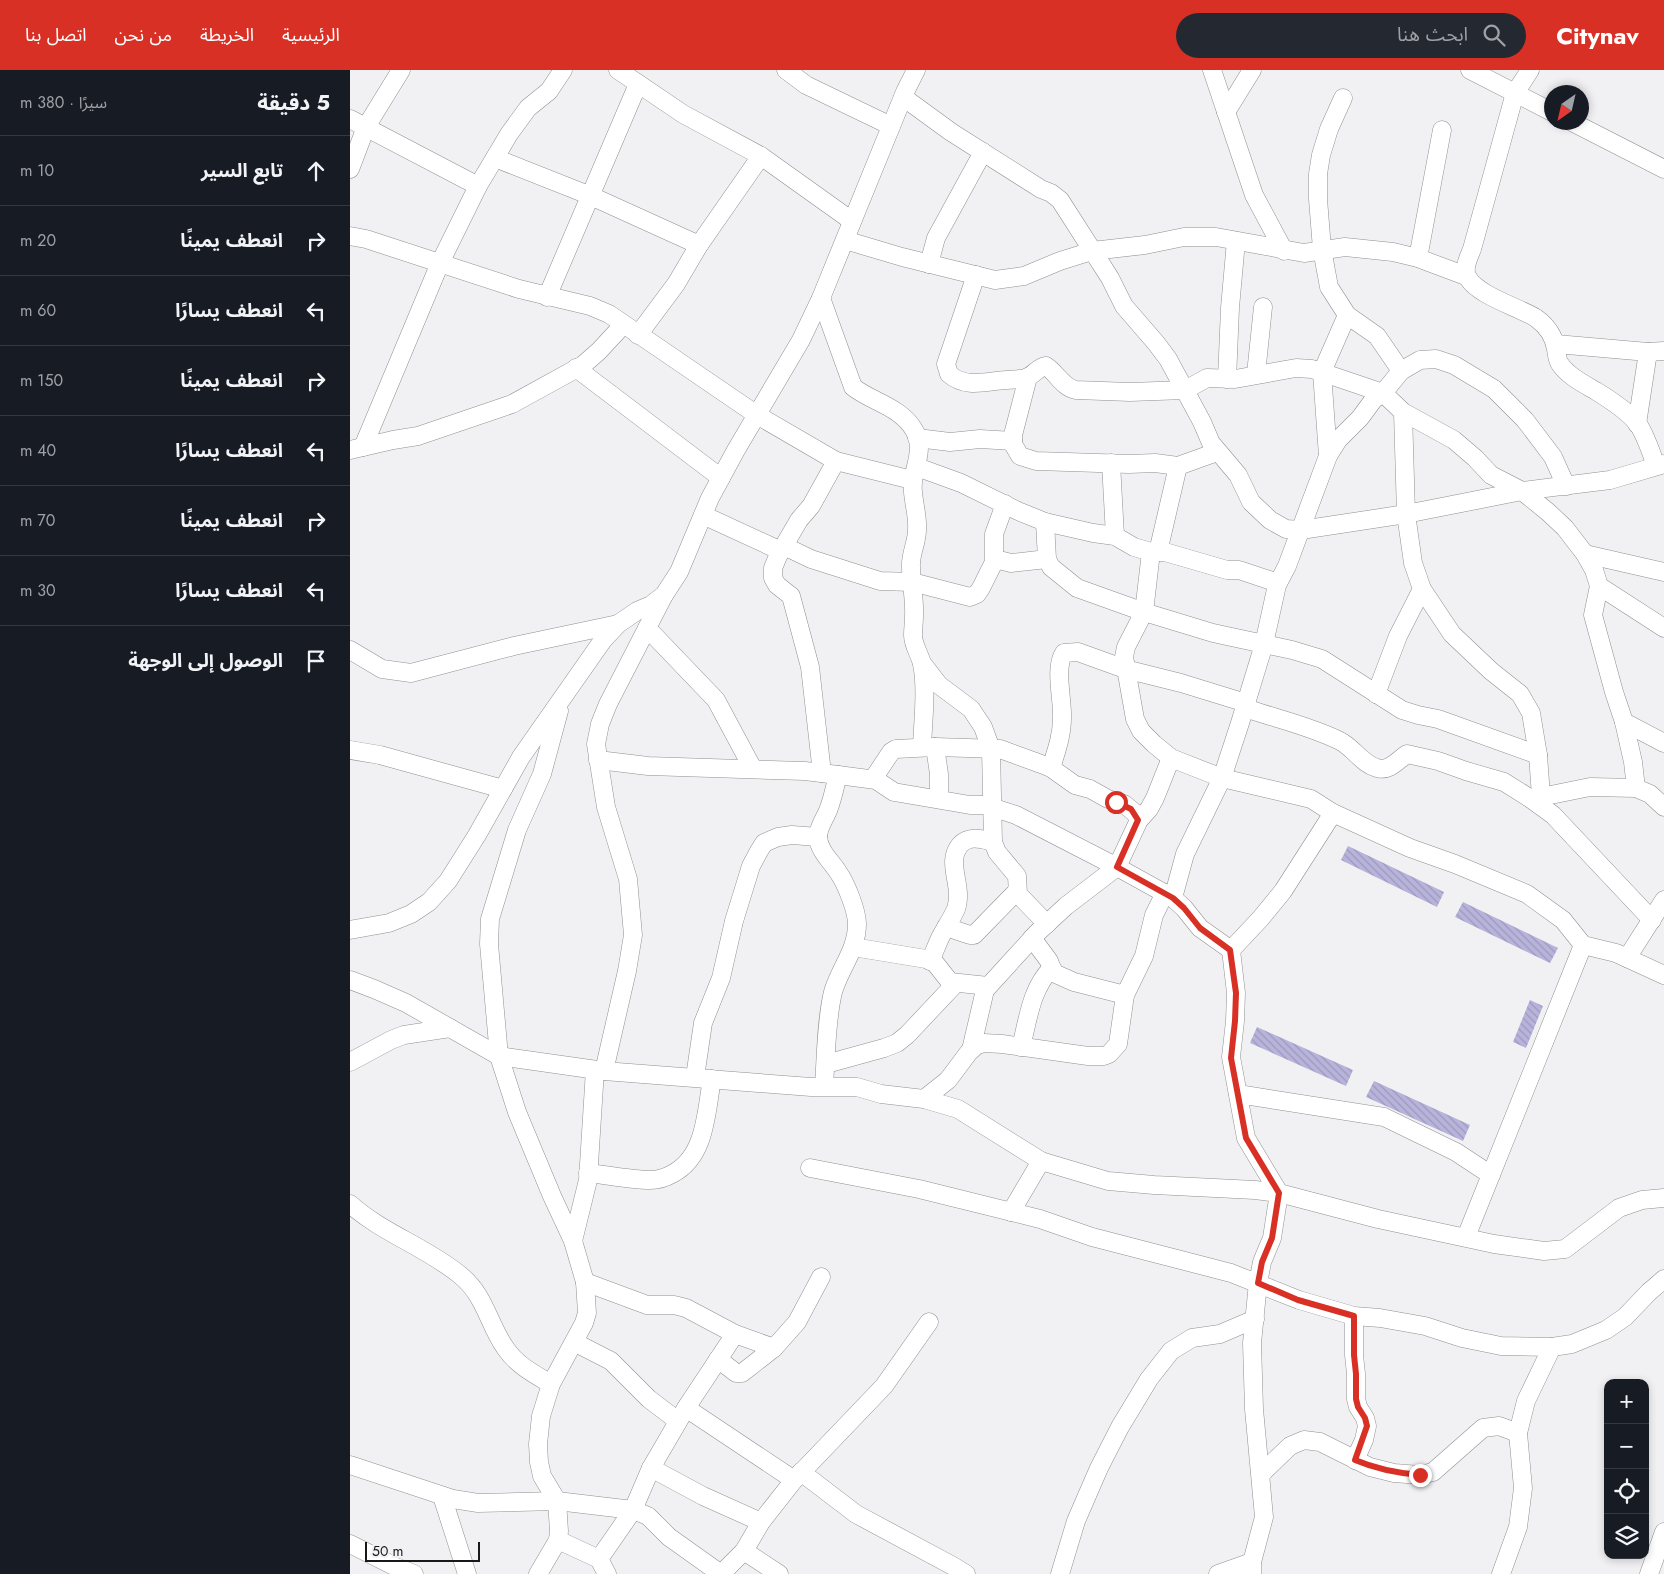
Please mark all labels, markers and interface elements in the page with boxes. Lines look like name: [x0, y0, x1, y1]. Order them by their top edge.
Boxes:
search box: [1176, 13, 1526, 58]
text: Citynav: [1556, 18, 1639, 53]
text: ابحث هنا: [1397, 21, 1468, 48]
icon: search: [1480, 21, 1508, 49]
text: اتصل بنا: [25, 22, 87, 48]
text: من نحن: [115, 22, 172, 48]
text: الخريطة: [200, 22, 254, 48]
text: الرئيسية: [282, 22, 340, 48]
north arrow: [1544, 85, 1589, 130]
text: 5 دقيقة: [257, 88, 330, 118]
text: سيرًا · 380 m: [20, 91, 107, 114]
text: تابع السير: [201, 157, 283, 184]
icon: ahead: [302, 157, 330, 185]
text: 10 m: [20, 159, 54, 182]
text: انعطف يمينًا: [180, 227, 283, 254]
icon: right: [302, 227, 330, 255]
text: 20 m: [20, 229, 56, 252]
text: انعطف يسارًا: [175, 297, 283, 324]
icon: left: [302, 297, 330, 325]
text: 60 m: [20, 299, 56, 322]
text: انعطف يمينًا: [180, 367, 283, 394]
icon: right: [302, 367, 330, 395]
text: 150 m: [20, 369, 63, 392]
text: انعطف يسارًا: [175, 437, 283, 464]
icon: left: [302, 437, 330, 465]
text: 40 m: [20, 439, 56, 462]
text: انعطف يمينًا: [180, 507, 283, 534]
icon: right: [302, 507, 330, 535]
text: 70 m: [20, 509, 55, 532]
text: انعطف يسارًا: [175, 577, 283, 604]
icon: left: [302, 577, 330, 605]
text: 30 m: [20, 579, 56, 602]
text: الوصول إلى الوجهة: [128, 647, 283, 674]
icon: arrive: [302, 647, 330, 675]
route start: [1105, 791, 1128, 814]
map controls: [1604, 1379, 1649, 1559]
button: +: [1604, 1379, 1649, 1424]
button: −: [1604, 1424, 1649, 1469]
route end: [1409, 1464, 1432, 1487]
button: locate: [1604, 1469, 1649, 1514]
button: layers: [1604, 1514, 1649, 1559]
scale bar: [365, 1539, 480, 1562]
text: 50 m: [372, 1541, 403, 1561]

